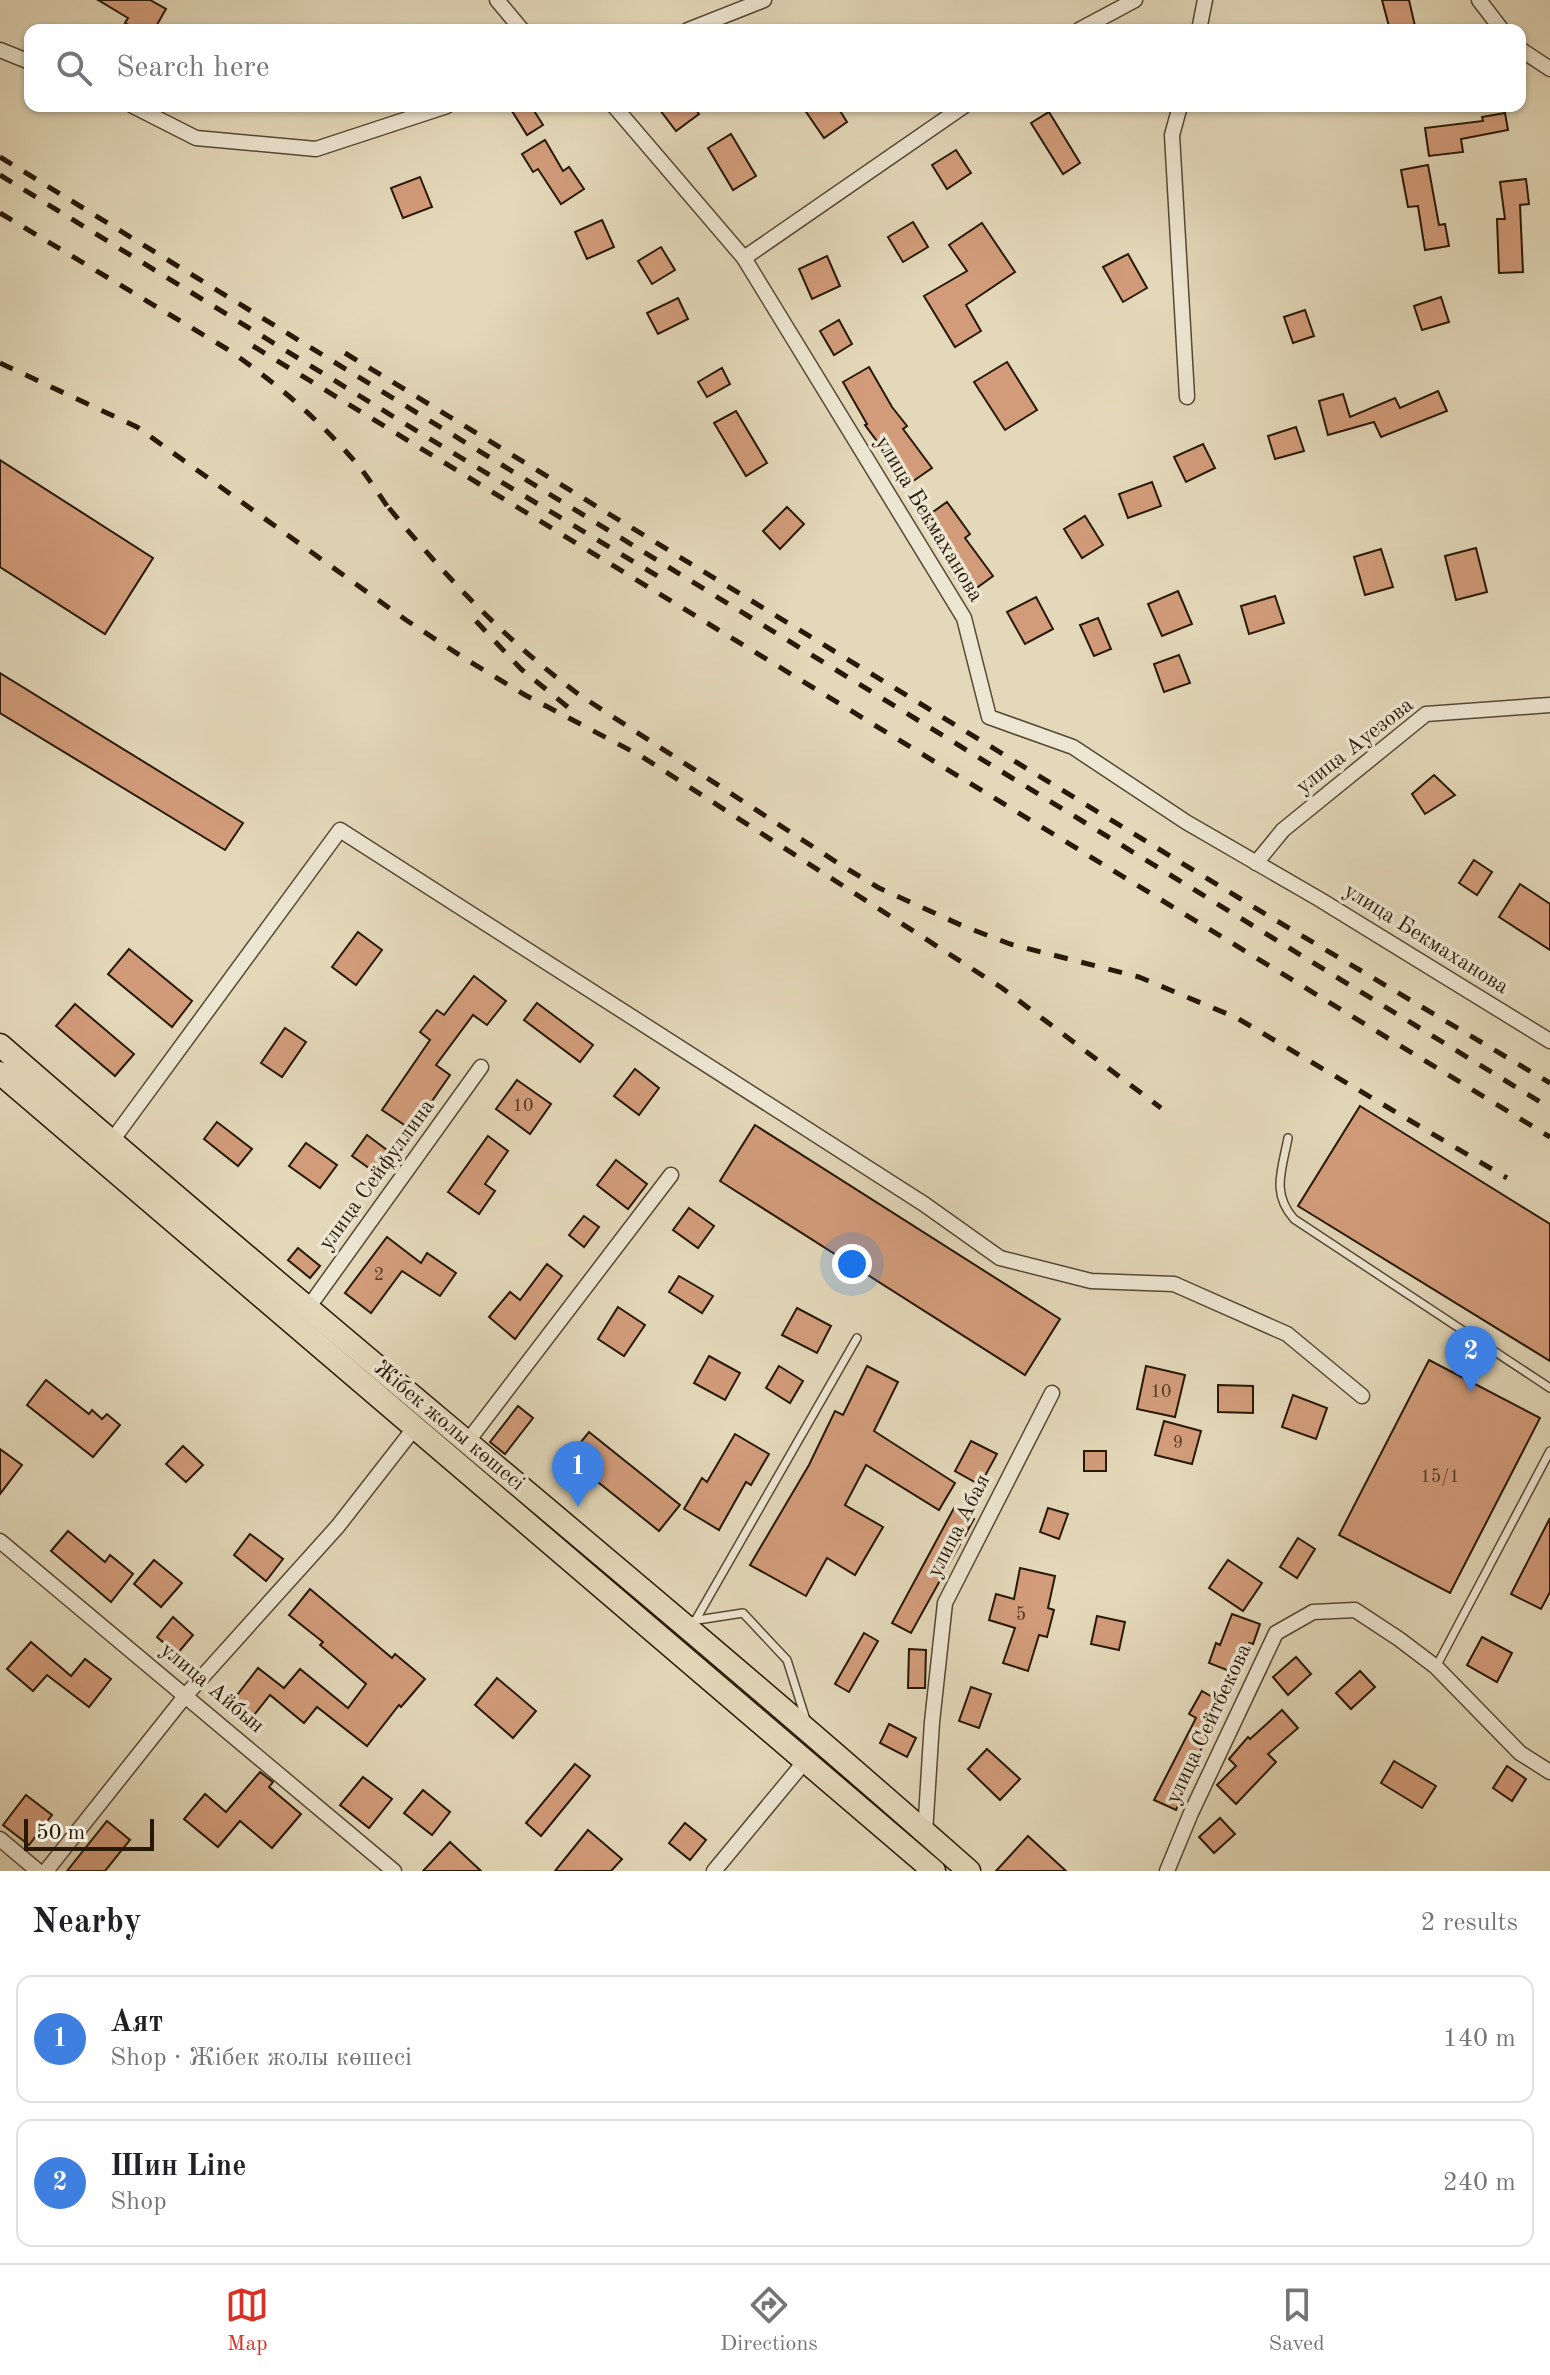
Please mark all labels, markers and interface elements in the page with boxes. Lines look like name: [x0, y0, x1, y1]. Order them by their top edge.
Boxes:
search box: [24, 24, 1526, 112]
icon: search: [52, 46, 96, 90]
text: Search here: [116, 53, 270, 83]
street label: улица Бекмаханова: [871, 432, 987, 606]
street label: улица Ауезова: [1292, 694, 1418, 798]
street label: улица Бекмаханова: [1340, 879, 1512, 999]
street label: улица Сейфуллина: [315, 1095, 439, 1255]
house number: 10: [513, 1097, 533, 1115]
your location: [832, 1244, 872, 1284]
house number: 2: [374, 1266, 384, 1284]
pin: 2: [1445, 1326, 1497, 1392]
street label: Жібек жолы көшесі: [369, 1357, 529, 1495]
house number: 10: [1151, 1383, 1171, 1401]
house number: 9: [1173, 1434, 1183, 1452]
pin: 1: [552, 1441, 604, 1507]
house number: 15/1: [1420, 1468, 1460, 1486]
street label: улица Абая: [924, 1471, 994, 1581]
house number: 5: [1016, 1606, 1026, 1624]
street label: улица Айбын: [156, 1639, 268, 1737]
street label: улица Сейтбекова: [1162, 1640, 1256, 1807]
scale bar: [24, 1815, 154, 1851]
text: 50 m: [36, 1822, 85, 1844]
text: Nearby: [32, 1906, 142, 1940]
text: 2 results: [1420, 1910, 1518, 1936]
text: Аят: [110, 2008, 163, 2038]
text: 1: [52, 2026, 68, 2052]
text: 140 m: [1443, 2026, 1516, 2052]
text: Shop · Жібек жолы көшесі: [110, 2045, 412, 2071]
text: Шин Line: [110, 2152, 246, 2182]
text: 2: [52, 2170, 68, 2196]
text: 240 m: [1443, 2170, 1516, 2196]
text: Shop: [110, 2189, 167, 2215]
tab: Map: [225, 2283, 269, 2358]
tab: Directions: [720, 2283, 818, 2358]
tab: Saved: [1269, 2283, 1325, 2358]

